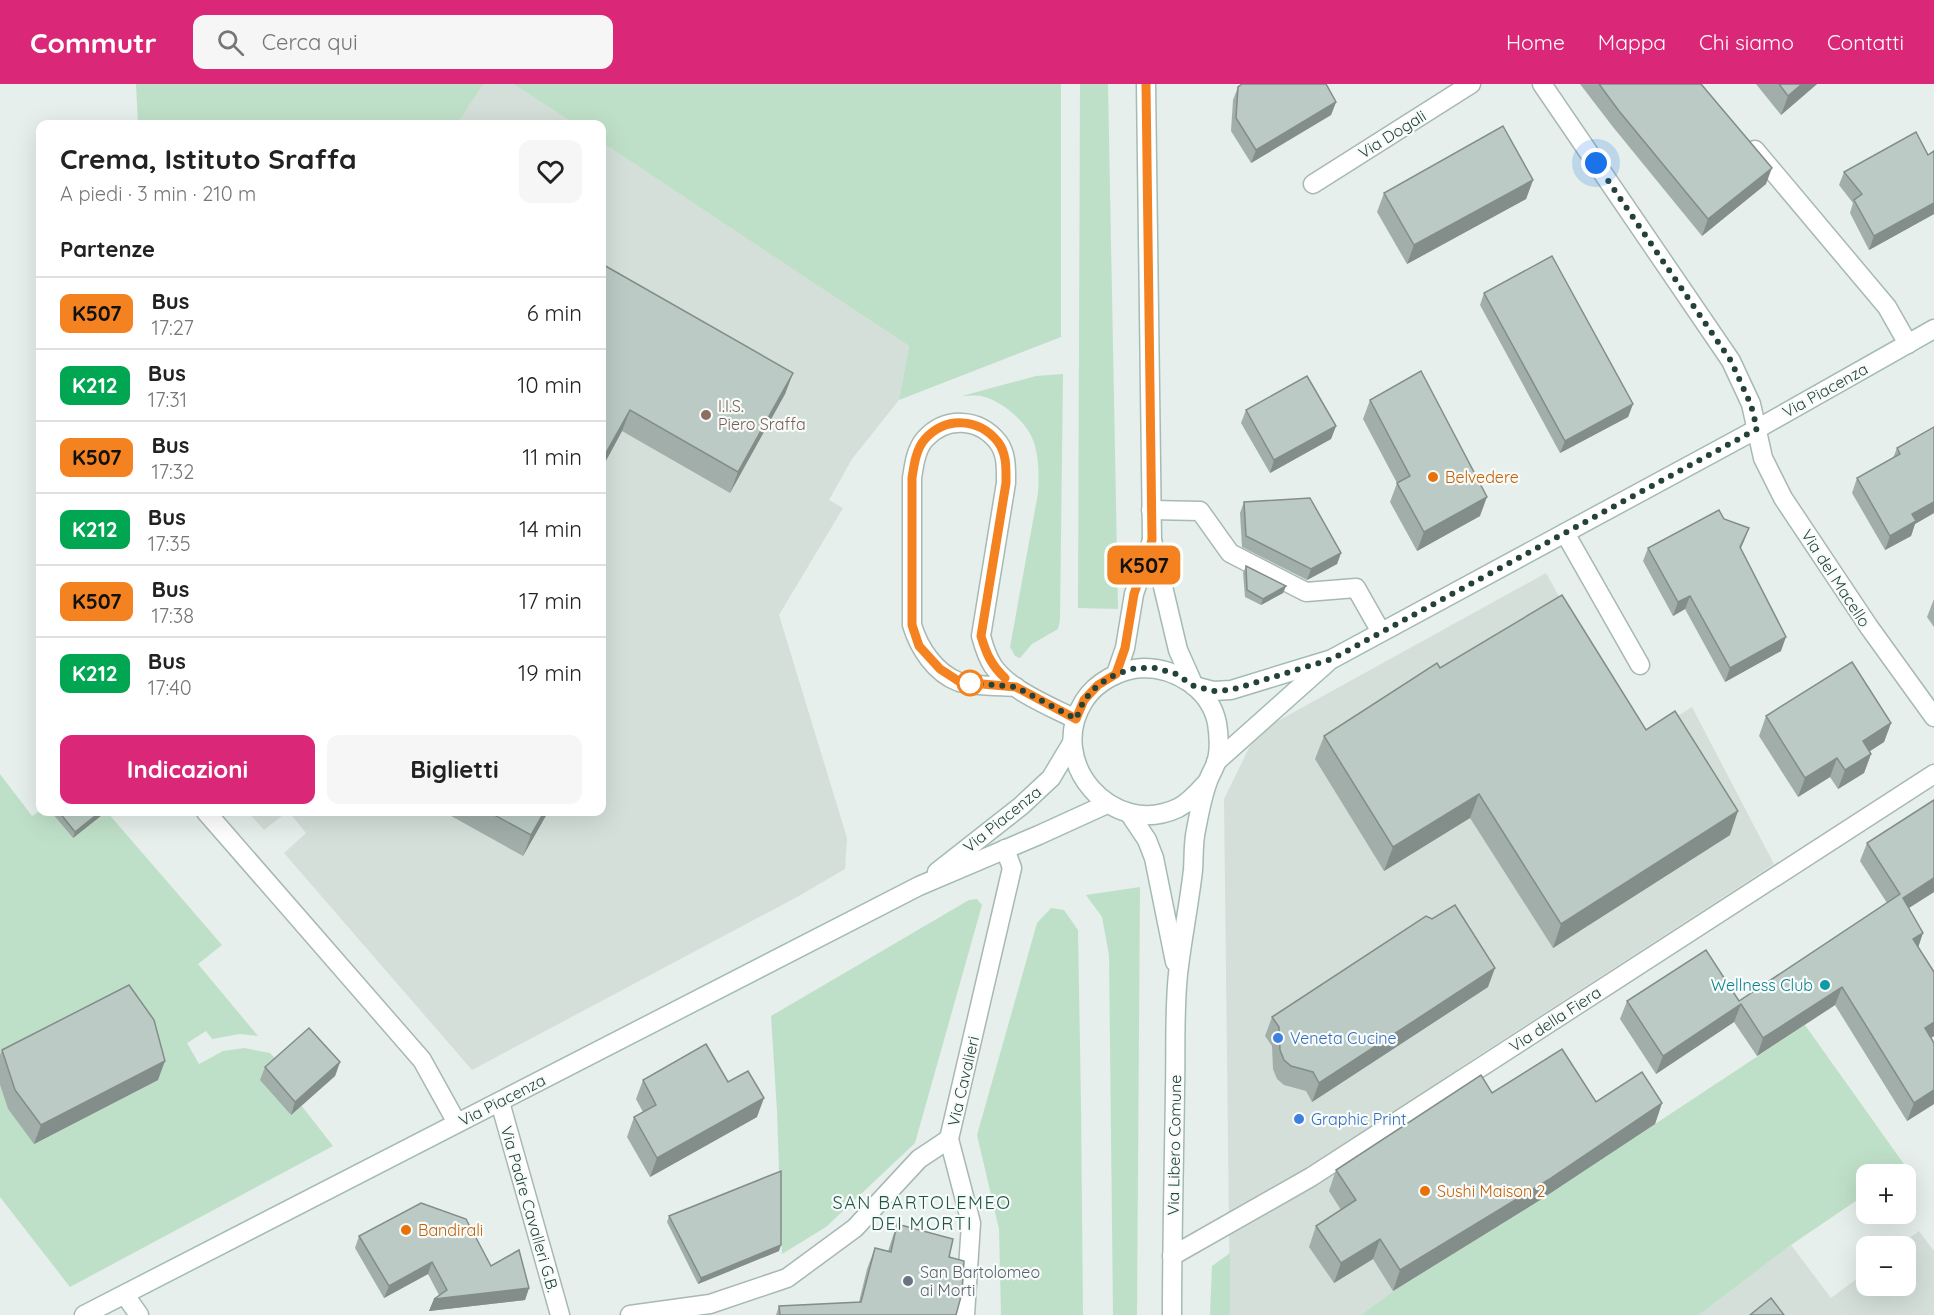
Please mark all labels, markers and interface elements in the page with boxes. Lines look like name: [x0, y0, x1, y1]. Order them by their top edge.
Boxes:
search box: [193, 15, 613, 69]
text: Commutr: [30, 25, 157, 60]
icon: search: [214, 26, 247, 59]
text: Cerca qui: [262, 28, 358, 56]
text: Home: [1506, 29, 1565, 55]
text: Mappa: [1598, 29, 1666, 55]
text: Chi siamo: [1699, 29, 1794, 55]
text: Contatti: [1827, 29, 1904, 55]
street label: Via Dogali: [1354, 105, 1430, 163]
button: heart: [519, 140, 582, 203]
text: Crema, Istituto Sraffa: [60, 141, 357, 176]
your location: [1581, 148, 1611, 178]
text: A piedi · 3 min · 210 m: [60, 181, 256, 206]
text: Partenze: [60, 235, 155, 263]
text: Bus: [151, 287, 189, 315]
text: 6 min: [527, 299, 582, 327]
text: K507: [72, 300, 121, 326]
text: 17:27: [151, 315, 194, 340]
street label: Via Piacenza: [1779, 358, 1871, 422]
text: Bus: [148, 359, 186, 387]
text: 10 min: [517, 371, 582, 399]
text: K212: [72, 372, 118, 398]
text: 17:31: [148, 387, 187, 412]
place label: I.I.S. Piero Sraffa: [718, 396, 806, 434]
marker: I.I.S. Piero Sraffa: [699, 408, 713, 422]
text: Bus: [151, 431, 189, 459]
text: 11 min: [522, 443, 582, 471]
text: K507: [72, 444, 121, 470]
text: 17:32: [151, 459, 194, 484]
place label: Belvedere: [1445, 467, 1519, 487]
marker: Belvedere: [1426, 470, 1440, 484]
text: Bus: [148, 503, 186, 531]
text: 14 min: [519, 515, 582, 543]
text: K212: [72, 516, 118, 542]
street label: Via del Macello: [1797, 526, 1875, 630]
text: 17:35: [148, 531, 191, 556]
line badge: K507: [1102, 546, 1186, 584]
text: K507: [1119, 552, 1169, 578]
text: Bus: [151, 575, 189, 603]
text: 17 min: [519, 587, 582, 615]
text: K507: [72, 588, 121, 614]
text: 17:38: [151, 603, 194, 628]
text: Bus: [148, 647, 186, 675]
text: 19 min: [518, 659, 582, 687]
text: K212: [72, 660, 118, 686]
unlabelled marker: [957, 670, 983, 696]
text: 17:40: [148, 675, 192, 700]
button: Indicazioni: [60, 735, 315, 804]
button: Biglietti: [327, 735, 582, 804]
street label: Via Piacenza: [959, 781, 1045, 857]
place label: Wellness Club: [1711, 975, 1813, 995]
marker: Wellness Club: [1818, 978, 1832, 992]
street label: Via della Fiera: [1505, 982, 1605, 1056]
place label: Veneta Cucine: [1290, 1028, 1397, 1048]
marker: Veneta Cucine: [1271, 1031, 1285, 1045]
street label: Via Cavalieri: [943, 1034, 983, 1128]
street label: Via Piacenza: [455, 1070, 549, 1130]
street label: Via Libero Comune: [1163, 1074, 1185, 1216]
place label: Graphic Print: [1311, 1109, 1406, 1129]
marker: Graphic Print: [1292, 1112, 1306, 1126]
street label: Via Padre Cavalleri G.B.: [497, 1124, 563, 1294]
map controls: [1856, 1164, 1916, 1296]
button: +: [1856, 1164, 1916, 1224]
place label: Sushi Maison 2: [1437, 1181, 1546, 1201]
marker: Sushi Maison 2: [1418, 1184, 1432, 1198]
district label: SAN BARTOLEMEO DEI MORTI: [833, 1191, 1011, 1235]
place label: Bandirali: [418, 1220, 483, 1240]
marker: Bandirali: [399, 1223, 413, 1237]
button: −: [1856, 1236, 1916, 1296]
place label: San Bartolomeo ai Morti: [920, 1262, 1040, 1300]
marker: San Bartolomeo ai Morti: [901, 1274, 915, 1288]

